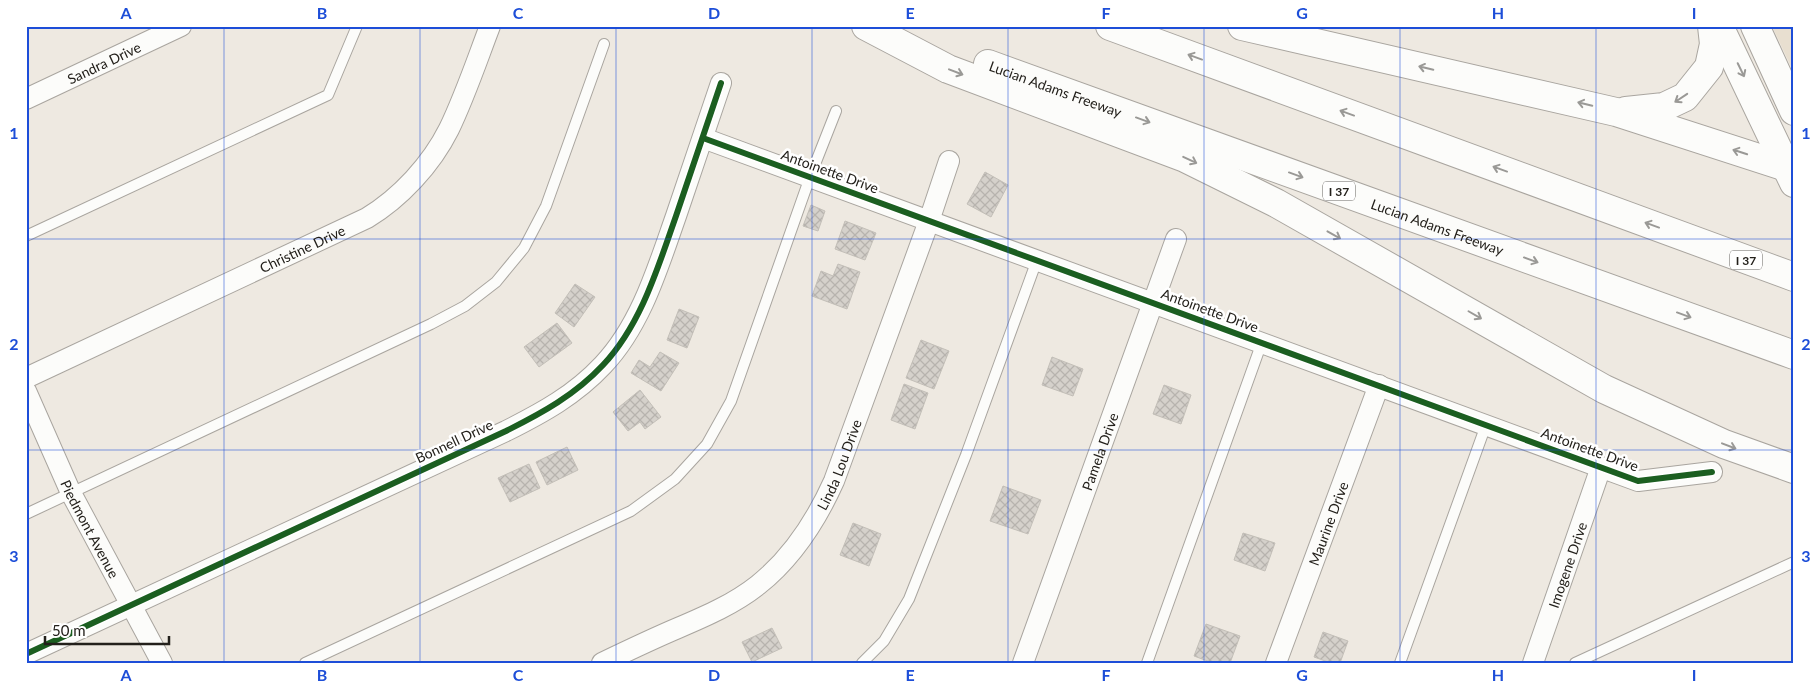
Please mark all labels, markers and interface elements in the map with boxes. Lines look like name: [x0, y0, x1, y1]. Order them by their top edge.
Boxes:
text: A: [119, 3, 132, 22]
text: B: [317, 3, 327, 22]
text: C: [513, 3, 524, 22]
text: D: [708, 3, 720, 22]
text: E: [905, 3, 915, 22]
text: F: [1101, 3, 1111, 22]
text: G: [1296, 3, 1308, 22]
text: H: [1492, 3, 1504, 22]
text: I: [1692, 3, 1696, 22]
street label: Sandra Drive: [64, 38, 143, 87]
one-way arrow: [1187, 52, 1203, 61]
street label: Lucian Adams Freeway: [987, 57, 1125, 120]
one-way arrow: [1736, 62, 1746, 77]
one-way arrow: [1419, 63, 1435, 72]
one-way arrow: [948, 68, 963, 77]
one-way arrow: [1674, 92, 1688, 103]
one-way arrow: [1577, 99, 1593, 108]
one-way arrow: [1340, 108, 1355, 117]
one-way arrow: [1135, 116, 1151, 125]
text: 1: [9, 123, 19, 142]
text: 1: [1801, 123, 1811, 142]
street label: Antoinette Drive: [779, 145, 881, 197]
one-way arrow: [1733, 147, 1748, 156]
one-way arrow: [1182, 156, 1197, 166]
one-way arrow: [1493, 164, 1508, 173]
one-way arrow: [1288, 171, 1303, 180]
road number: I 37: [1323, 182, 1355, 200]
street label: Lucian Adams Freeway: [1369, 195, 1507, 258]
one-way arrow: [1645, 220, 1660, 229]
street label: Christine Drive: [257, 221, 348, 276]
one-way arrow: [1327, 230, 1341, 240]
road number: I 37: [1730, 250, 1762, 270]
one-way arrow: [1523, 256, 1539, 265]
street label: Antoinette Drive: [1159, 284, 1261, 336]
one-way arrow: [1468, 311, 1482, 321]
one-way arrow: [1676, 311, 1691, 320]
text: 2: [9, 334, 19, 353]
text: 2: [1801, 334, 1811, 353]
street label: Pamela Drive: [1078, 410, 1121, 493]
street label: Bonnell Drive: [413, 416, 495, 466]
street label: Linda Lou Drive: [813, 417, 864, 513]
street label: Antoinette Drive: [1539, 423, 1641, 475]
one-way arrow: [1721, 441, 1736, 451]
street label: Piedmont Avenue: [58, 477, 123, 581]
street label: Maurine Drive: [1304, 479, 1351, 568]
street label: Imogene Drive: [1544, 519, 1590, 610]
text: 3: [9, 546, 19, 565]
text: 3: [1801, 546, 1811, 565]
scale bar: [45, 614, 169, 646]
text: 50 m: [52, 621, 86, 639]
text: A: [119, 665, 132, 684]
text: B: [317, 665, 327, 684]
text: C: [513, 665, 524, 684]
text: D: [708, 665, 720, 684]
text: E: [905, 665, 915, 684]
text: F: [1101, 665, 1111, 684]
text: G: [1296, 665, 1308, 684]
text: H: [1492, 665, 1504, 684]
text: I: [1692, 665, 1696, 684]

